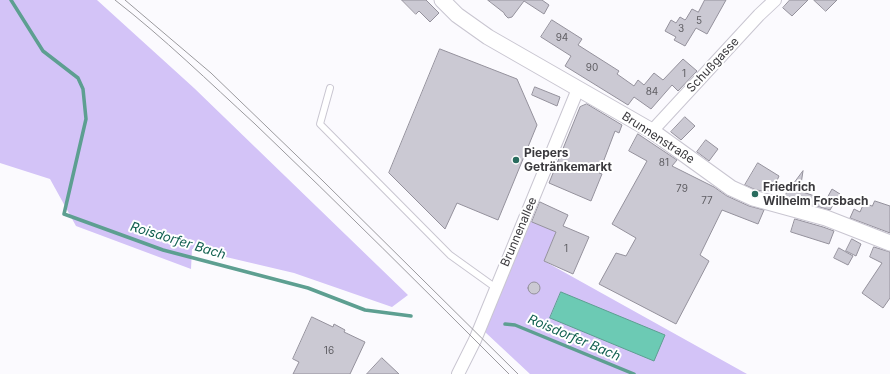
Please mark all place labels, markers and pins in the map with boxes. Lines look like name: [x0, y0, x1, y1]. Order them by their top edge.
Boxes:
place label: Piepers Getränkemarkt: [524, 146, 612, 174]
marker: Piepers Getränkemarkt: [511, 155, 521, 165]
place label: Friedrich Wilhelm Forsbach: [763, 180, 868, 208]
marker: Friedrich Wilhelm Forsbach: [750, 189, 760, 199]

